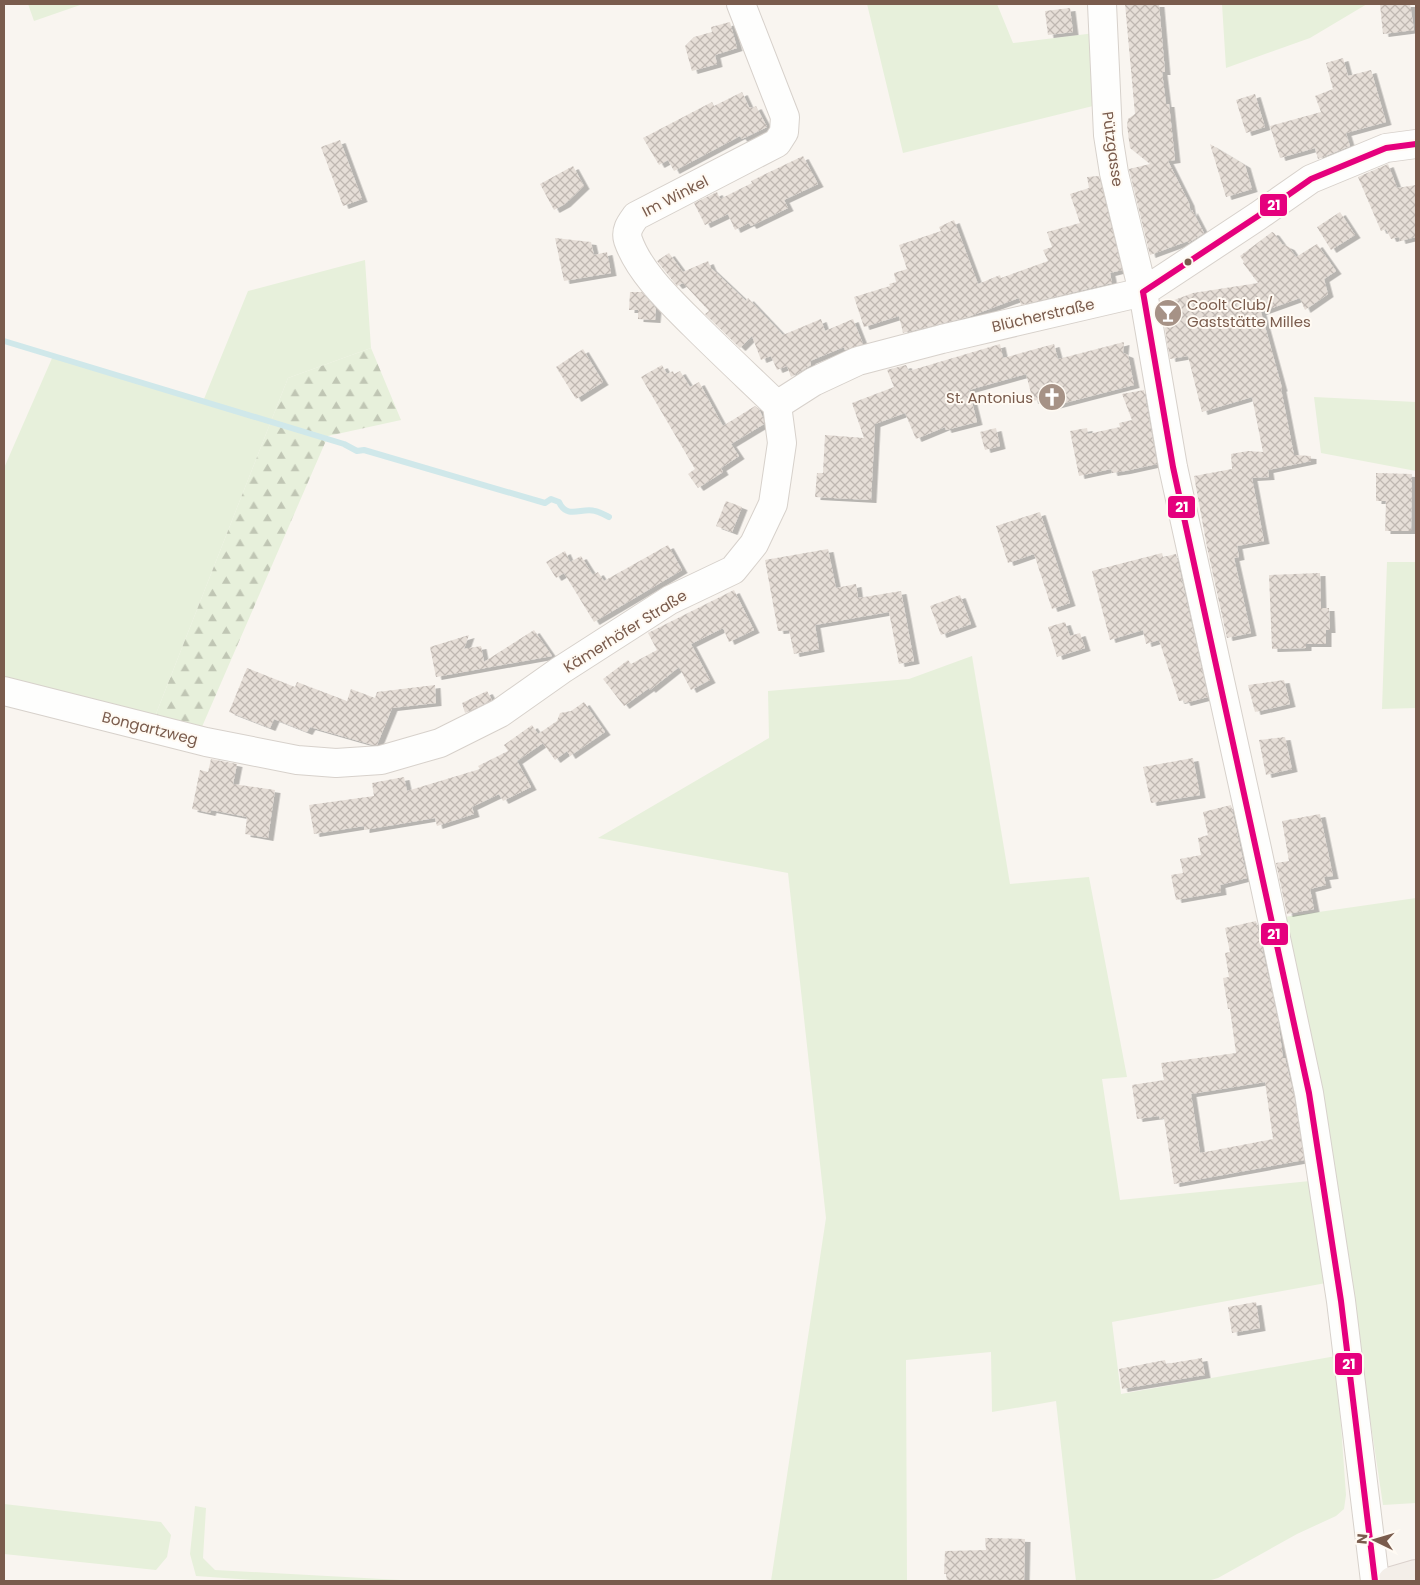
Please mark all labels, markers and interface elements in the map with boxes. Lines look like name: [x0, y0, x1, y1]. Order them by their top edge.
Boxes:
street label: Pützgasse: [1097, 110, 1129, 188]
street label: Im Winkel: [638, 170, 712, 222]
line badge: 21: [1259, 193, 1288, 217]
text: 21: [1267, 195, 1281, 215]
unlabelled marker: [1183, 257, 1193, 267]
street label: Blücherstraße: [990, 293, 1096, 337]
place label: Coolt Club/ Gaststätte Milles: [1187, 294, 1311, 332]
bar icon: Coolt Club/ Gaststätte Milles: [1153, 298, 1183, 328]
church icon: St. Antonius: [1037, 382, 1067, 412]
place label: St. Antonius: [946, 387, 1033, 408]
line badge: 21: [1167, 495, 1196, 519]
text: 21: [1175, 497, 1189, 517]
street label: Kämerhöfer Straße: [559, 584, 691, 678]
street label: Bongartzweg: [100, 706, 200, 750]
line badge: 21: [1260, 922, 1289, 946]
text: 21: [1267, 924, 1281, 944]
line badge: 21: [1334, 1352, 1363, 1376]
text: 21: [1342, 1354, 1356, 1374]
north arrow: [1350, 1515, 1400, 1565]
text: N: [1352, 1533, 1372, 1545]

